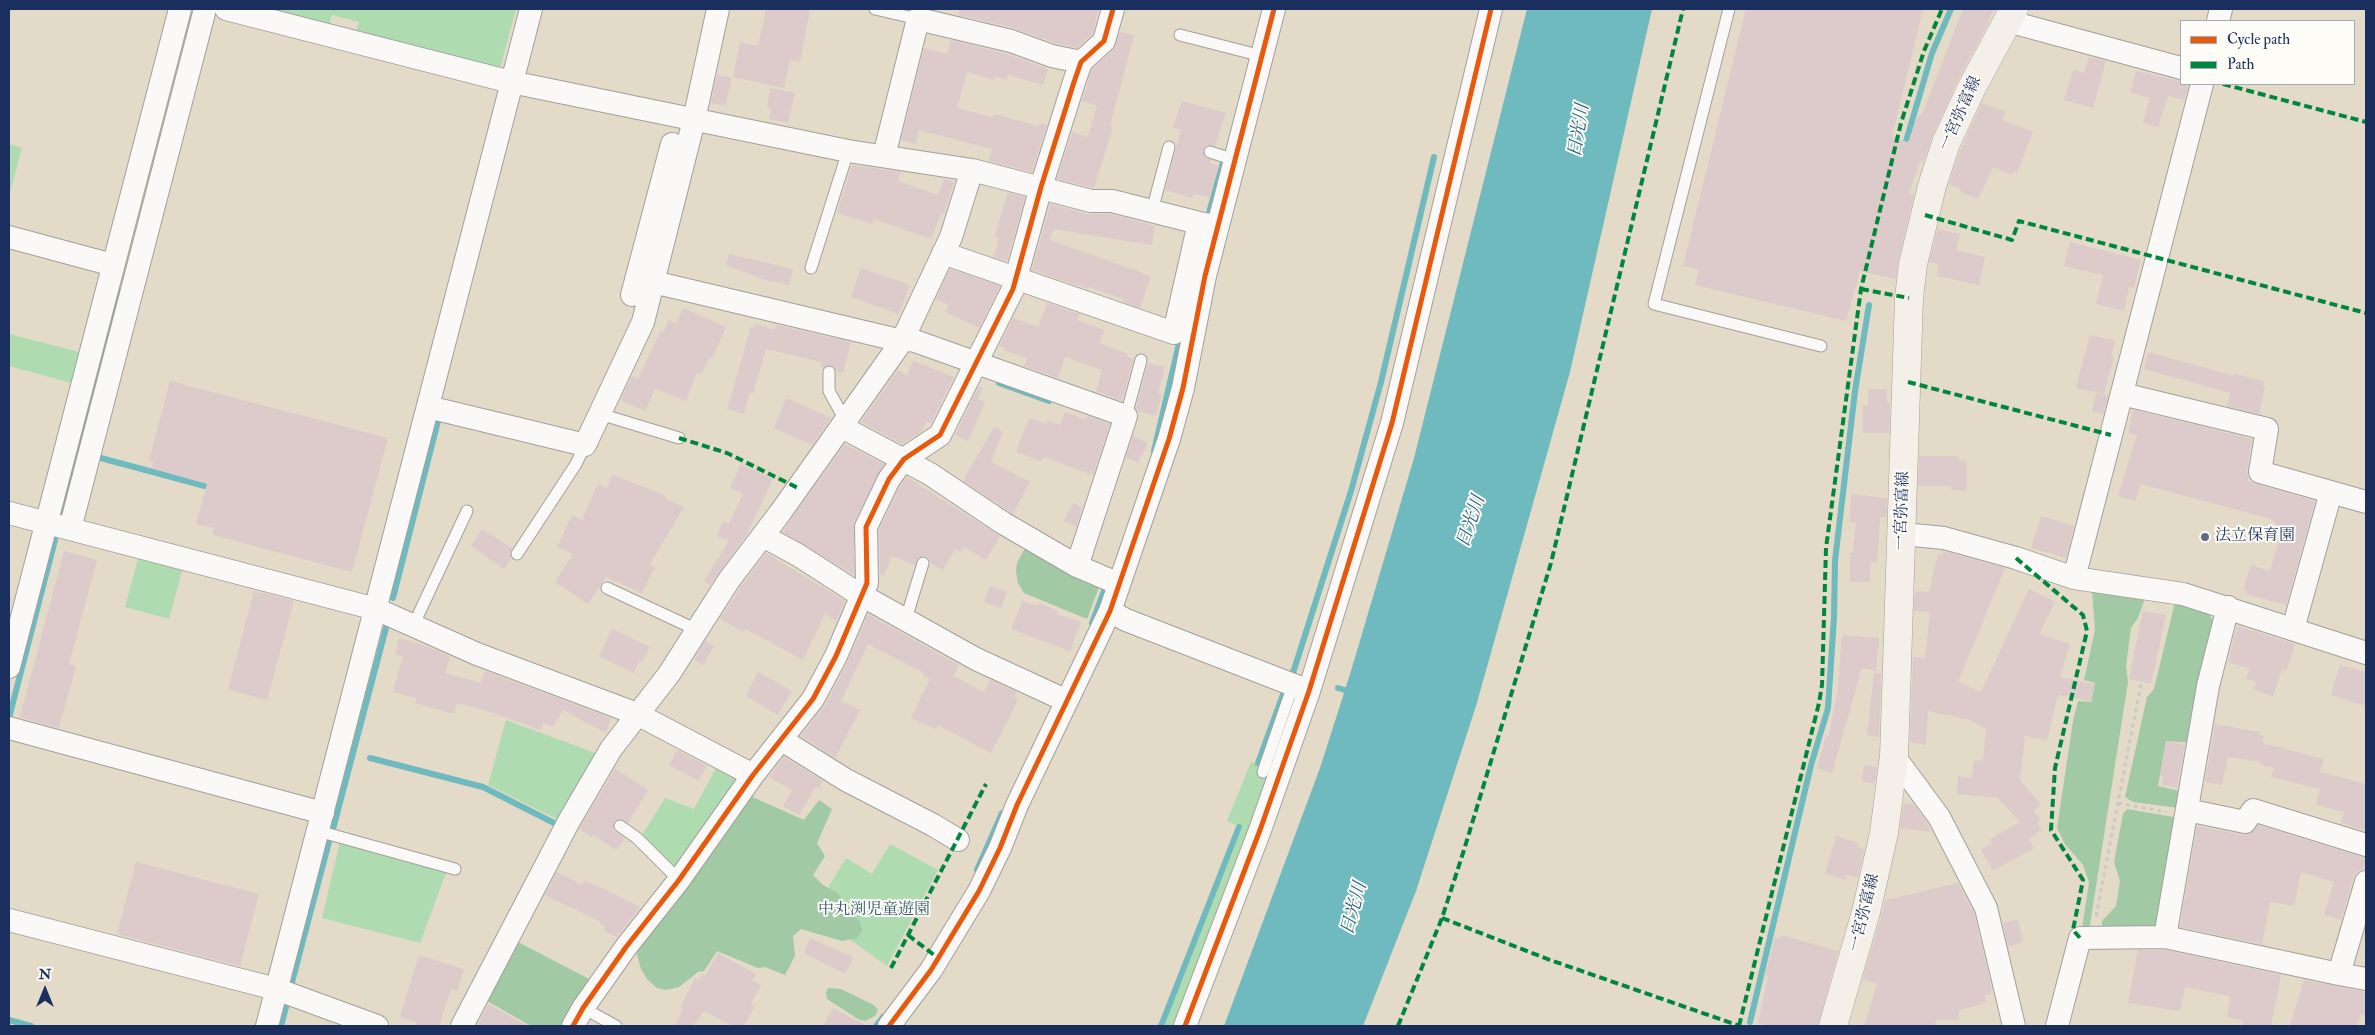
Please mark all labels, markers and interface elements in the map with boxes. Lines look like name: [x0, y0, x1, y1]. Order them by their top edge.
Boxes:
legend: [2180, 20, 2355, 85]
text: Cycle path: [2227, 30, 2290, 49]
text: Path: [2227, 55, 2254, 74]
street label: 一宮弥富線: [1936, 74, 1986, 154]
water label: 日光川: [1565, 103, 1595, 159]
street label: 一宮弥富線: [1892, 471, 1914, 551]
water label: 日光川: [1453, 493, 1491, 551]
place label: 法立保育園: [2215, 527, 2295, 547]
marker: 法立保育園: [2199, 531, 2211, 543]
street label: 一宮弥富線: [1846, 872, 1884, 954]
water label: 日光川: [1338, 880, 1372, 938]
park label: 中丸渕児童遊園: [818, 901, 930, 921]
north arrow: [20, 965, 70, 1015]
text: N: [39, 966, 51, 983]

